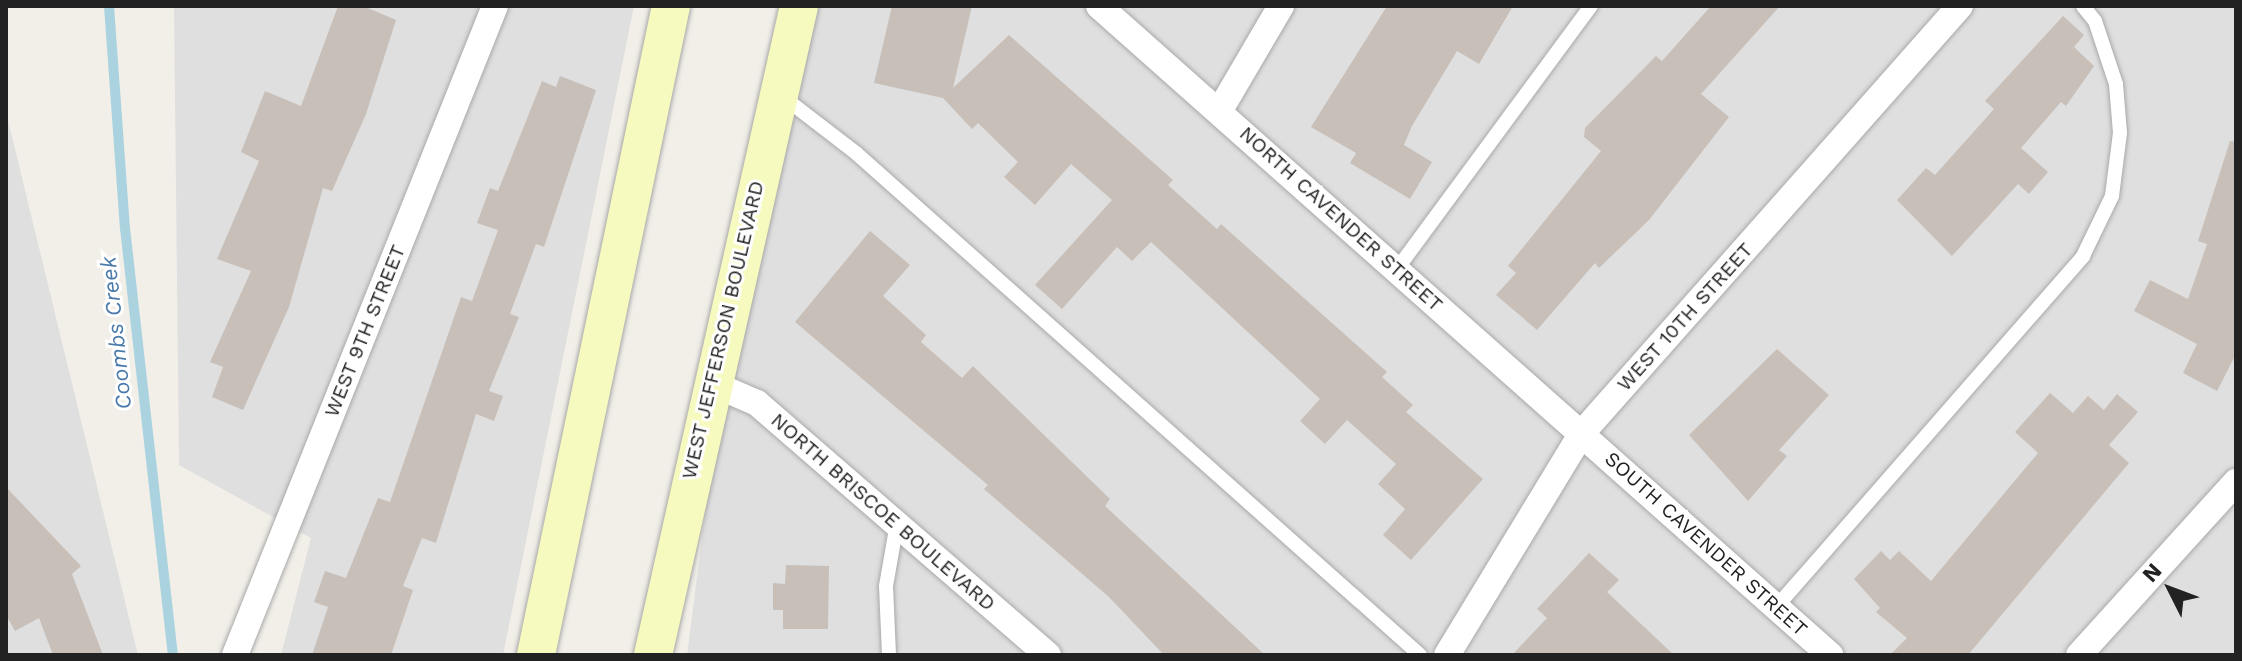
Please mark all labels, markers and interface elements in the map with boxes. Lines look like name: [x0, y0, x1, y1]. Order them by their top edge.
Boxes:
street label: NORTH CAVENDER STREET: [1235, 122, 1447, 316]
street label: WEST JEFFERSON BOULEVARD: [677, 178, 769, 482]
street label: WEST 10TH STREET: [1612, 238, 1758, 396]
street label: WEST 9TH STREET: [319, 241, 411, 421]
water label: Coombs Creek: [95, 255, 137, 411]
street label: NORTH BRISCOE BOULEVARD: [766, 408, 1000, 616]
street label: SOUTH CAVENDER STREET: [1600, 447, 1812, 641]
north arrow: [2130, 549, 2210, 629]
text: N: [2137, 558, 2167, 587]

